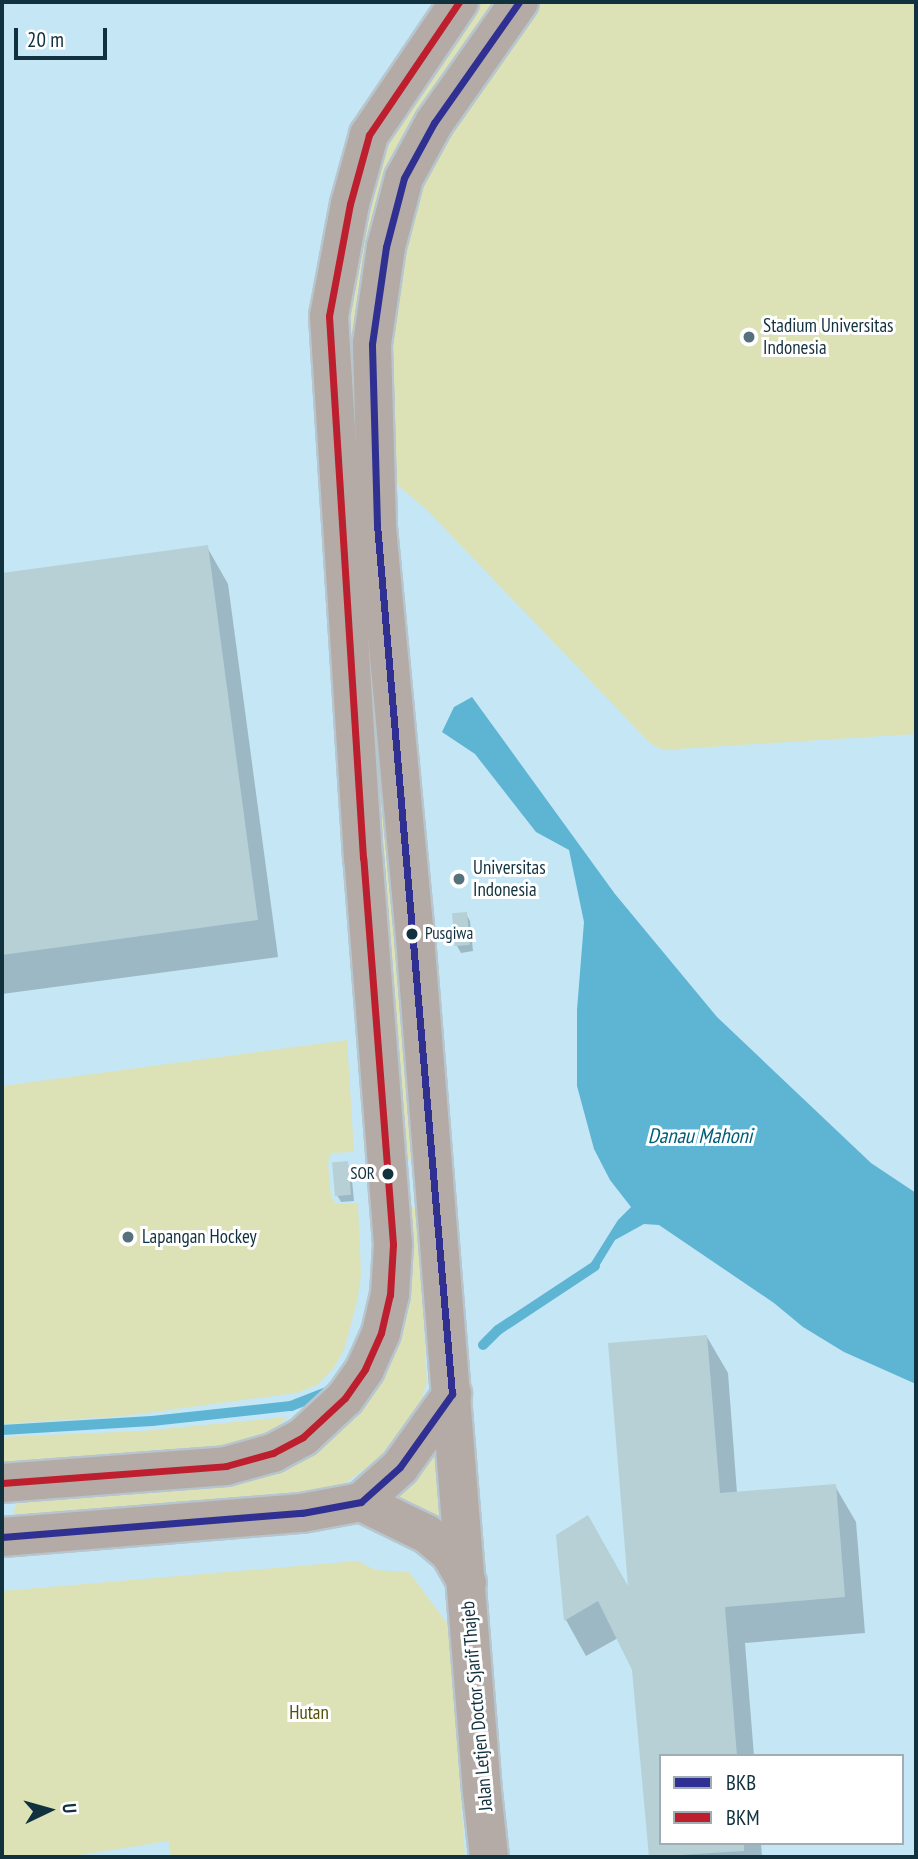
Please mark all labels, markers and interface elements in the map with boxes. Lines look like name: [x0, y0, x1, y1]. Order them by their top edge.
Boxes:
scale bar: [18, 14, 110, 58]
text: 20 m: [27, 26, 64, 53]
place label: Stadium Universitas Indonesia: [763, 315, 894, 359]
marker: Stadium Universitas Indonesia: [741, 329, 757, 345]
place label: Universitas Indonesia: [473, 857, 546, 901]
marker: Universitas Indonesia: [451, 871, 467, 887]
place label: Pusgiwa: [425, 924, 473, 944]
marker: Pusgiwa: [405, 927, 419, 941]
water label: Danau Mahoni: [648, 1123, 752, 1149]
place label: SOR: [350, 1164, 375, 1184]
marker: SOR: [381, 1167, 395, 1181]
place label: Lapangan Hockey: [142, 1226, 257, 1248]
marker: Lapangan Hockey: [120, 1229, 136, 1245]
street label: Jalan Letjen Doctor Sjarif Thajeb: [456, 1600, 498, 1812]
park label: Hutan: [289, 1702, 329, 1724]
legend: [659, 1754, 904, 1845]
text: BKB: [726, 1769, 756, 1796]
north arrow: [14, 1775, 84, 1845]
text: U: [58, 1802, 82, 1814]
text: BKM: [726, 1804, 760, 1831]

